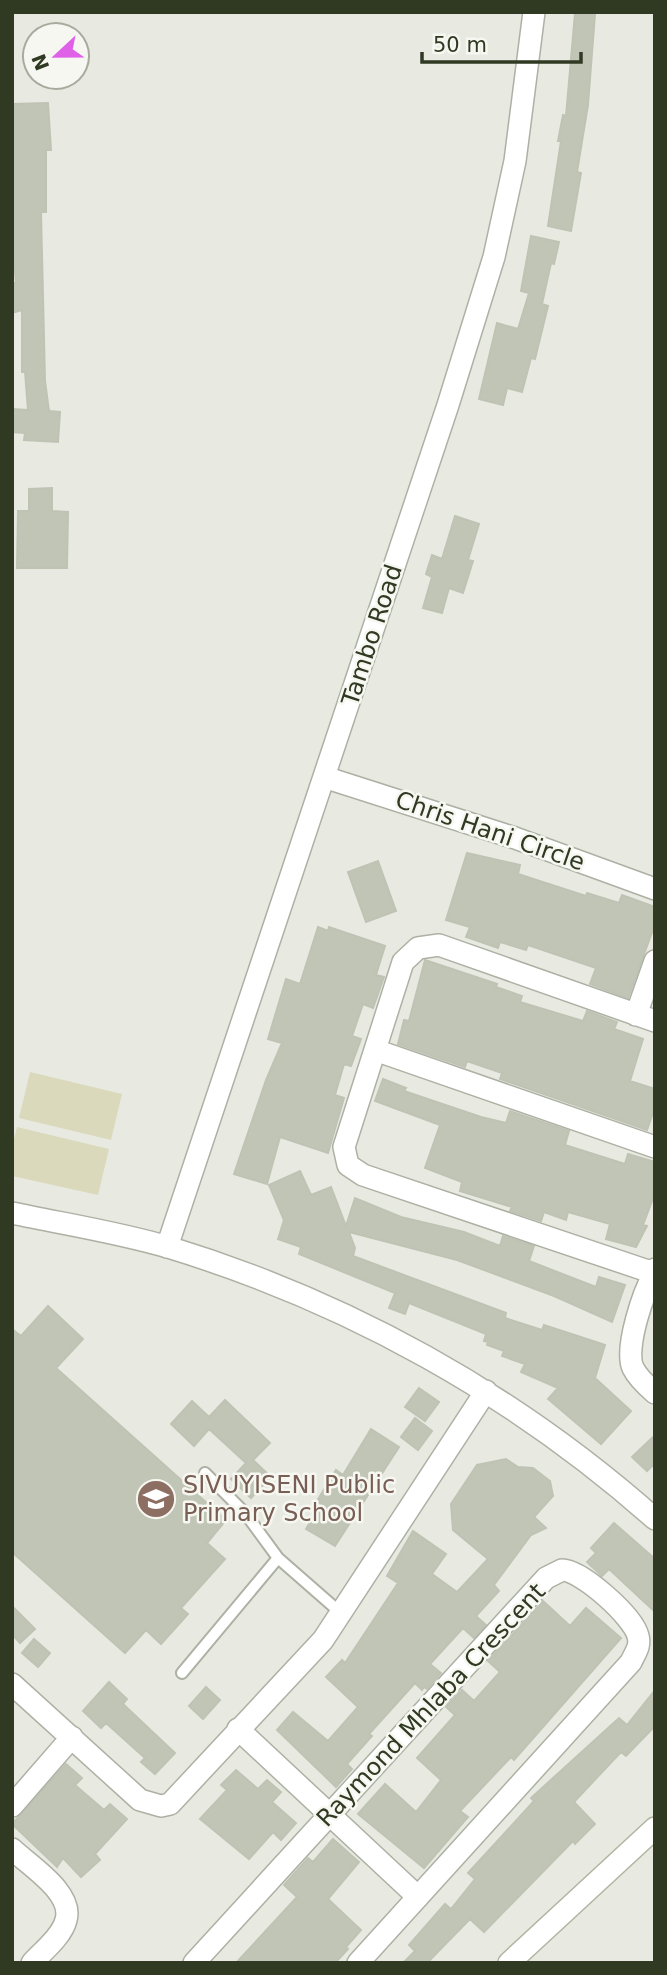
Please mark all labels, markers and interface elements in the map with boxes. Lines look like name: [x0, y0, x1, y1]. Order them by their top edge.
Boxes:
north arrow: [21, 21, 91, 91]
scale bar: [422, 21, 581, 65]
text: 50 m: [433, 33, 487, 57]
text: N: [27, 51, 53, 74]
street label: Tambo Road: [336, 561, 408, 710]
street label: Chris Hani Circle: [392, 785, 588, 877]
place label: SIVUYISENI Public Primary School: [183, 1471, 395, 1527]
school or university icon: SIVUYISENI Public Primary School: [135, 1478, 177, 1520]
street label: Raymond Mhlaba Crescent: [311, 1578, 551, 1832]

